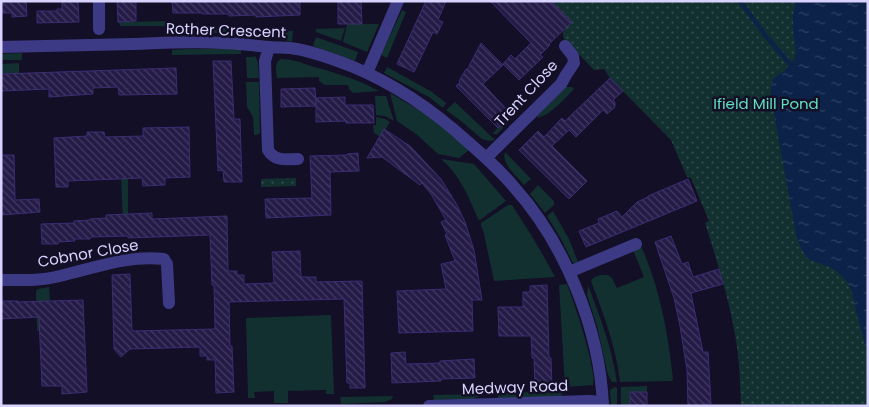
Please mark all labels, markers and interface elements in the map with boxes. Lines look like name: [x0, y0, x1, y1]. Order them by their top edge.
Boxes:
street label: Rother Crescent: [165, 17, 287, 43]
street label: Trent Close: [490, 55, 562, 131]
park label: Ifield Mill Pond: [713, 93, 819, 114]
street label: Cobnor Close: [36, 234, 140, 272]
street label: Medway Road: [462, 375, 568, 399]

